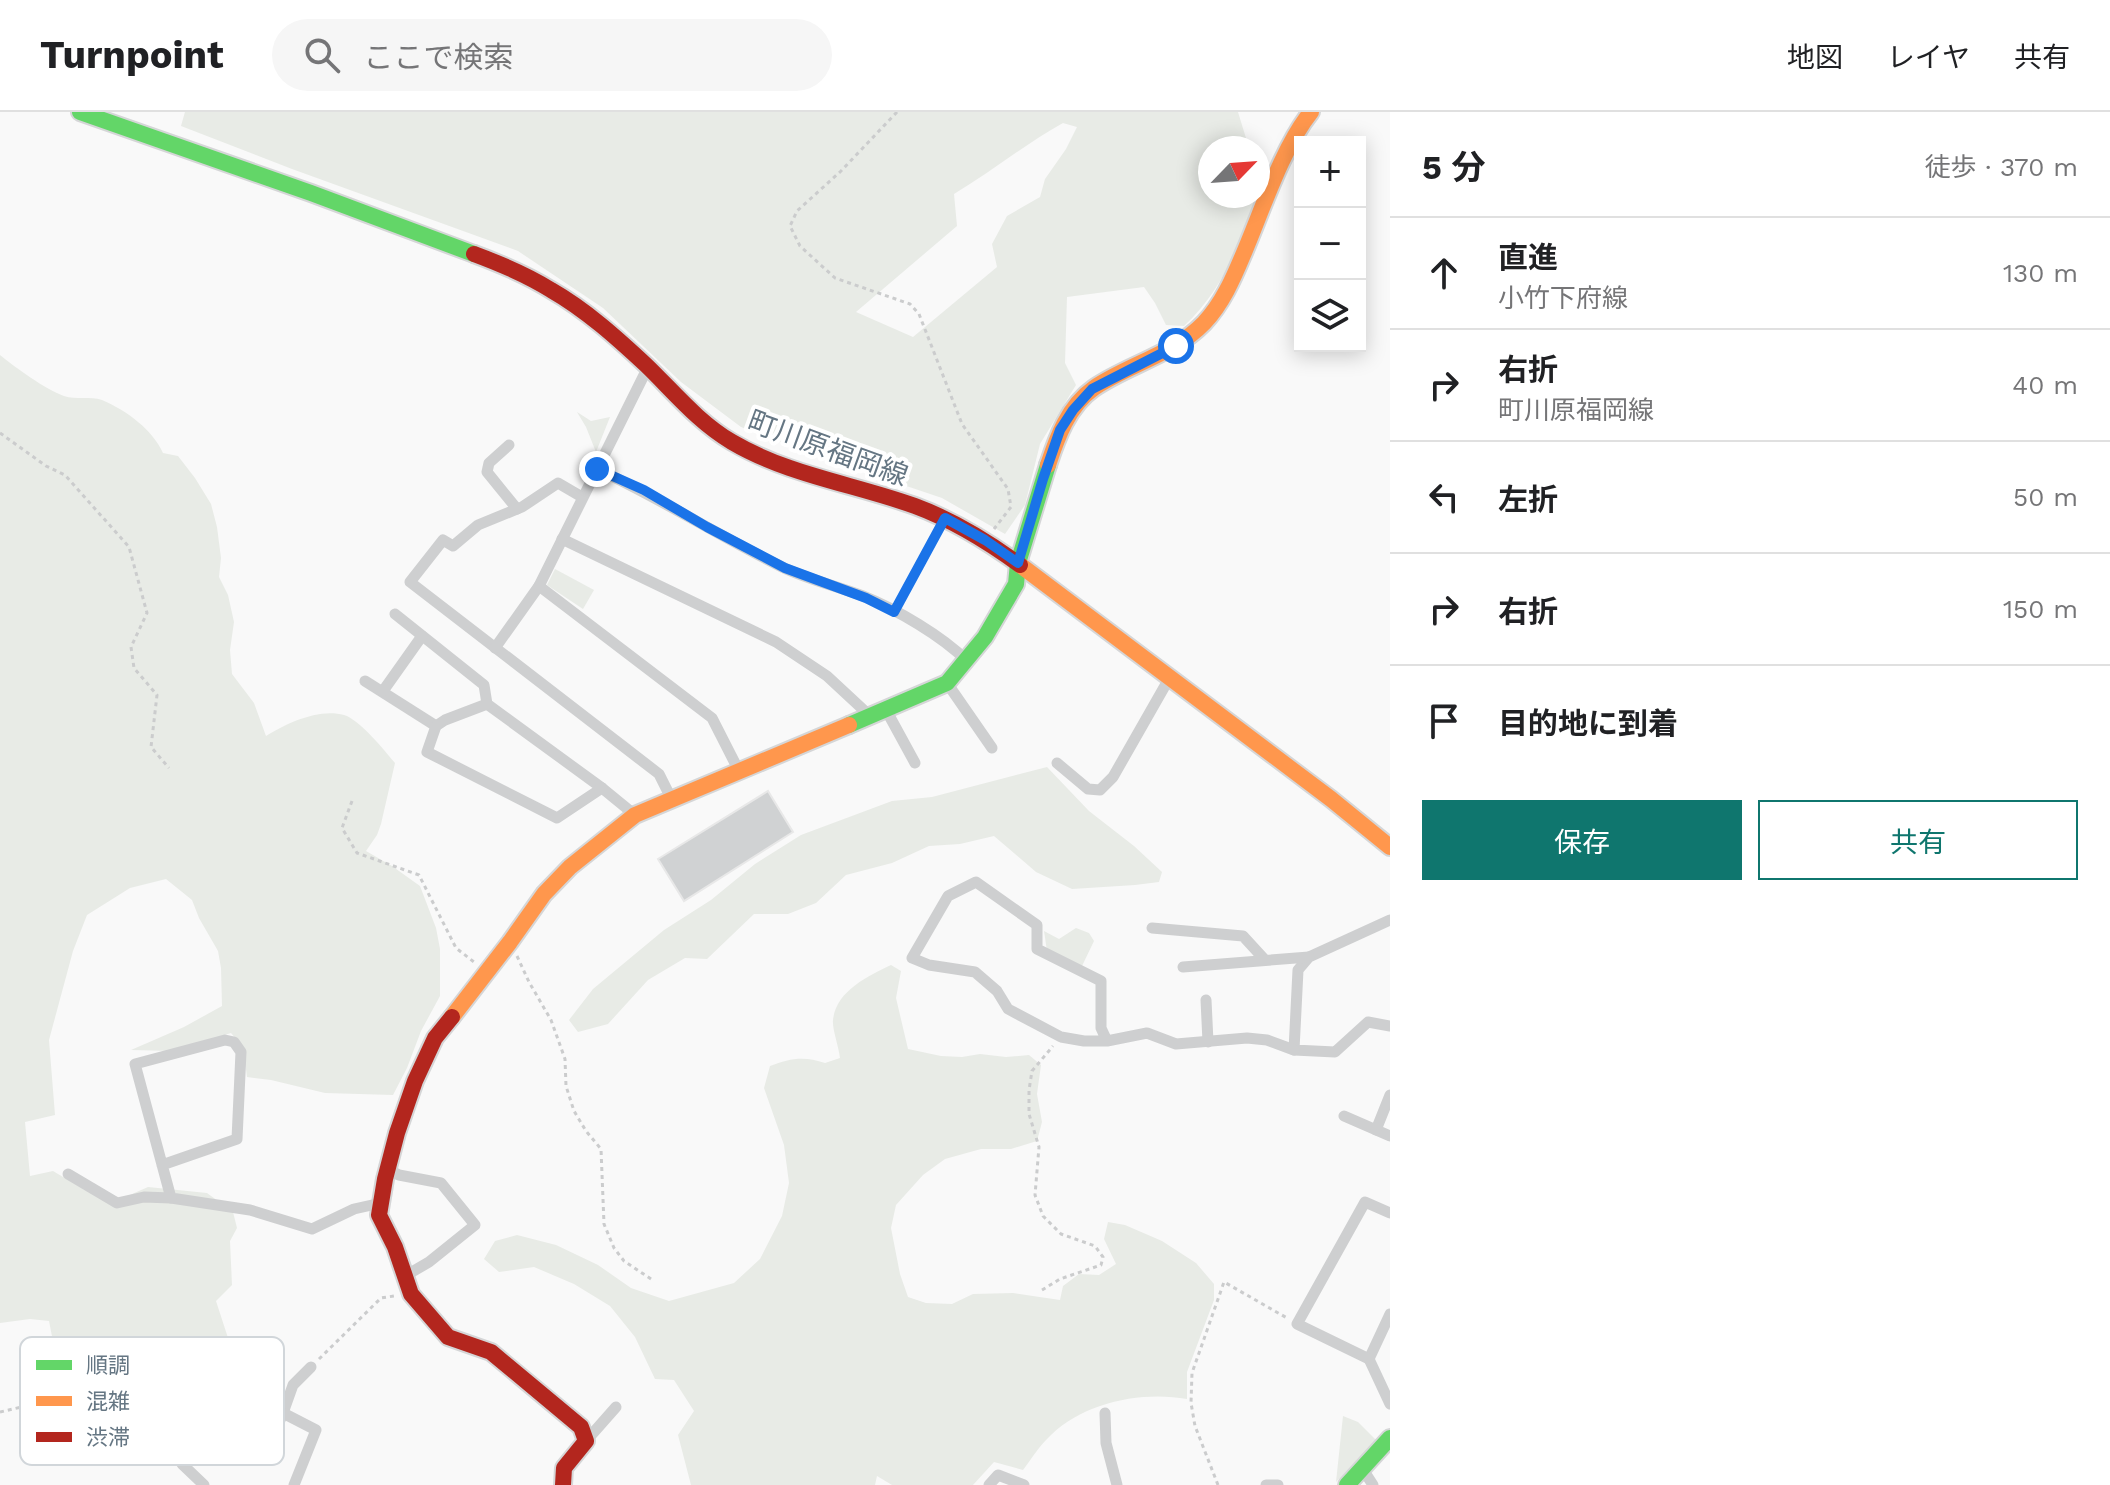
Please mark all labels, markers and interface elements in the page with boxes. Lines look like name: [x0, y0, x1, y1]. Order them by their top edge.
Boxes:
search box: [272, 19, 832, 91]
text: Turnpoint: [40, 33, 224, 77]
icon: search: [300, 33, 344, 77]
text: ここで検索: [364, 40, 514, 75]
text: 地図: [1787, 41, 1843, 74]
text: レイヤ: [1887, 41, 1970, 74]
text: 共有: [2014, 41, 2070, 74]
north arrow: [1198, 136, 1270, 208]
map controls: [1294, 136, 1366, 352]
button: +: [1294, 136, 1366, 208]
text: 5 分: [1422, 147, 1486, 187]
text: 徒歩 · 370 m: [1924, 152, 2078, 182]
button: −: [1294, 208, 1366, 280]
text: 直進: [1498, 240, 1558, 275]
icon: ahead: [1422, 251, 1466, 295]
text: 130 m: [2003, 258, 2078, 288]
button: layers: [1294, 280, 1366, 352]
text: 小竹下府線: [1498, 283, 1628, 313]
route start: [1158, 328, 1194, 364]
text: 右折: [1498, 352, 1558, 387]
icon: right: [1422, 363, 1466, 407]
text: 40 m: [2012, 370, 2078, 400]
text: 町川原福岡線: [1498, 395, 1654, 425]
street label: 町川原福岡線: [743, 404, 912, 493]
route end: [579, 451, 615, 487]
icon: left: [1422, 475, 1466, 519]
text: 左折: [1498, 482, 1558, 517]
text: 50 m: [2013, 482, 2078, 512]
icon: right: [1422, 587, 1466, 631]
text: 右折: [1498, 594, 1558, 629]
text: 150 m: [2003, 594, 2078, 624]
icon: arrive: [1422, 699, 1466, 743]
text: 目的地に到着: [1498, 706, 1678, 741]
button: 保存: [1422, 800, 1742, 880]
button: 共有: [1758, 800, 2078, 880]
legend: [20, 1337, 284, 1465]
text: 順調: [86, 1353, 130, 1378]
text: 混雑: [86, 1389, 130, 1414]
text: 渋滞: [86, 1425, 130, 1450]

